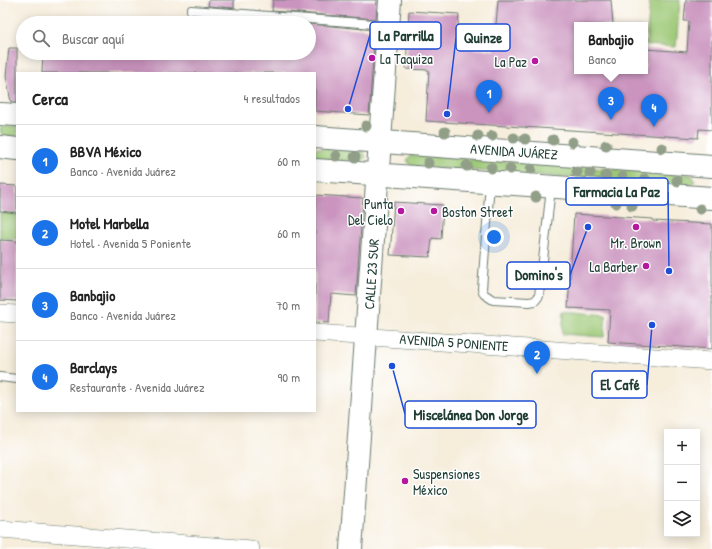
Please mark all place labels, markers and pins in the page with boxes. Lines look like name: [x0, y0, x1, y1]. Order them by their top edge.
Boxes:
callout: La Parrilla: [370, 22, 441, 49]
callout: Quinze: [456, 24, 510, 51]
place label: La Taquiza: [380, 49, 433, 69]
place label: La Paz: [495, 52, 527, 71]
marker: La Taquiza: [367, 53, 377, 63]
marker: La Paz: [530, 56, 540, 66]
pin: 1: [476, 80, 502, 113]
pin: 3: [598, 87, 624, 120]
pin: 4: [641, 94, 667, 127]
callout: Farmacia La Paz: [566, 178, 668, 205]
place label: Punta Del Cielo: [348, 194, 394, 229]
place label: Boston Street: [442, 202, 513, 221]
marker: Punta Del Cielo: [396, 206, 406, 216]
marker: Boston Street: [429, 206, 439, 216]
marker: Mr. Brown: [631, 222, 641, 232]
place label: Mr. Brown: [611, 233, 661, 252]
place label: La Barber: [589, 257, 639, 276]
marker: La Barber: [641, 261, 651, 271]
callout: Domino's: [507, 262, 570, 289]
pin: 2: [524, 341, 550, 374]
callout: El Café: [592, 371, 647, 398]
callout: Miscelánea Don Jorge: [405, 401, 536, 428]
place label: Suspensiones México: [413, 464, 480, 499]
marker: Suspensiones México: [400, 476, 410, 486]

